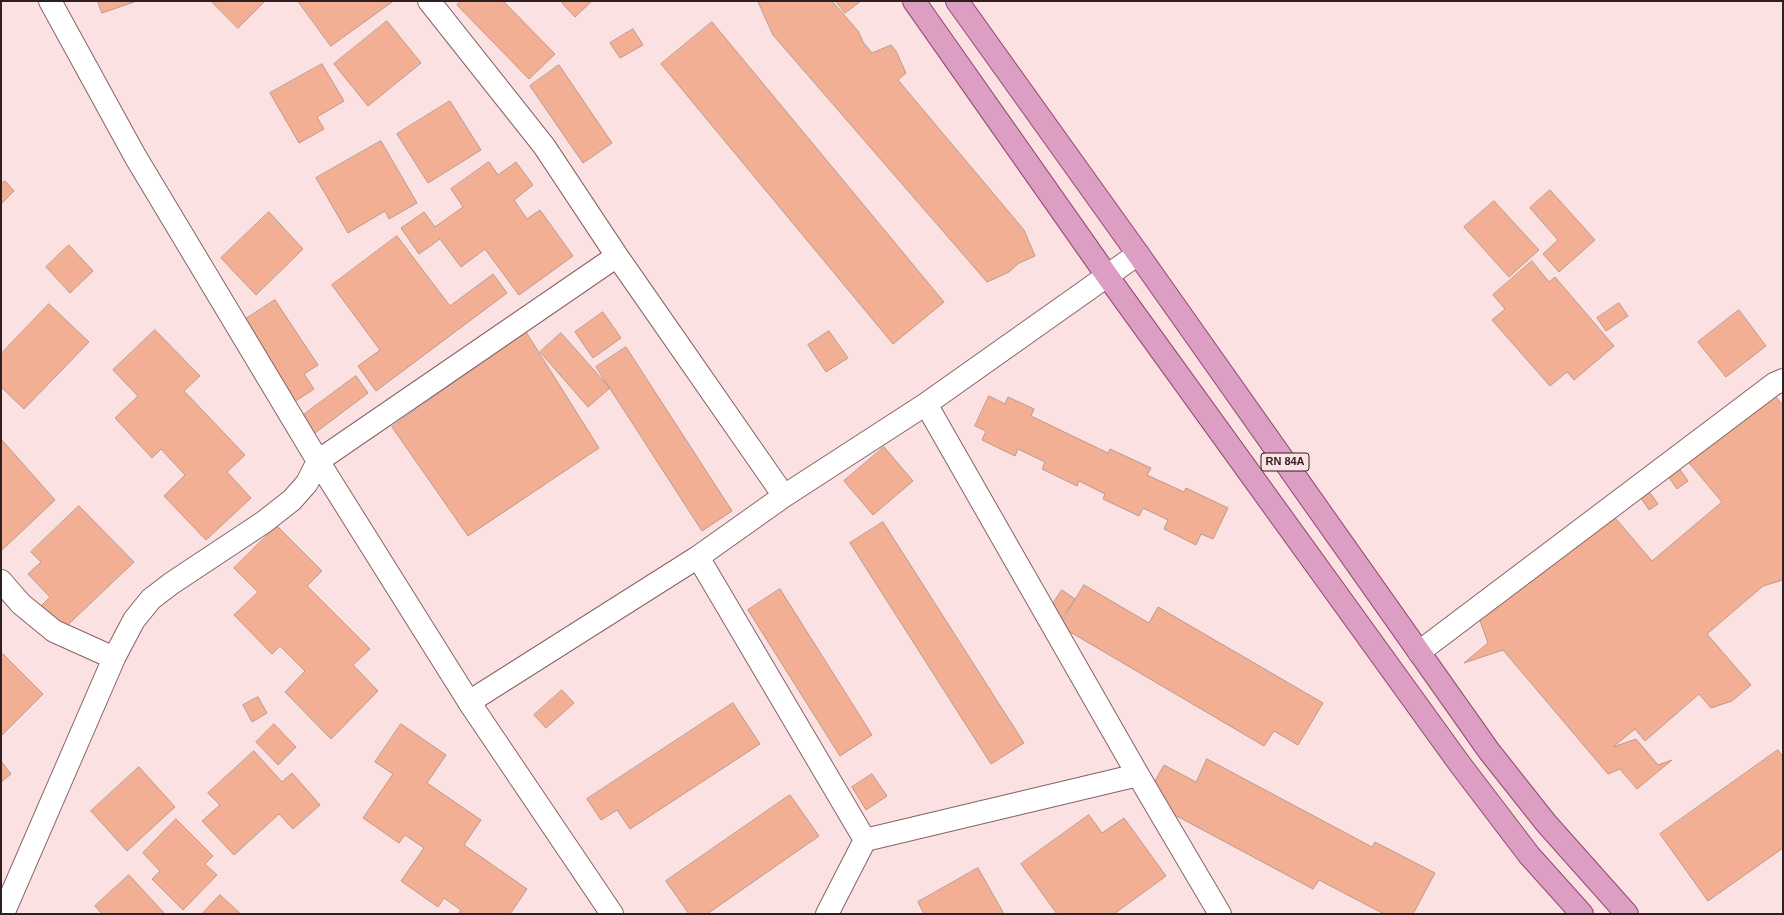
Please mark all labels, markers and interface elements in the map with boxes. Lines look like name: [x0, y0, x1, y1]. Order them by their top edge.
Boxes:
road number: RN 84A: [1261, 453, 1309, 471]

